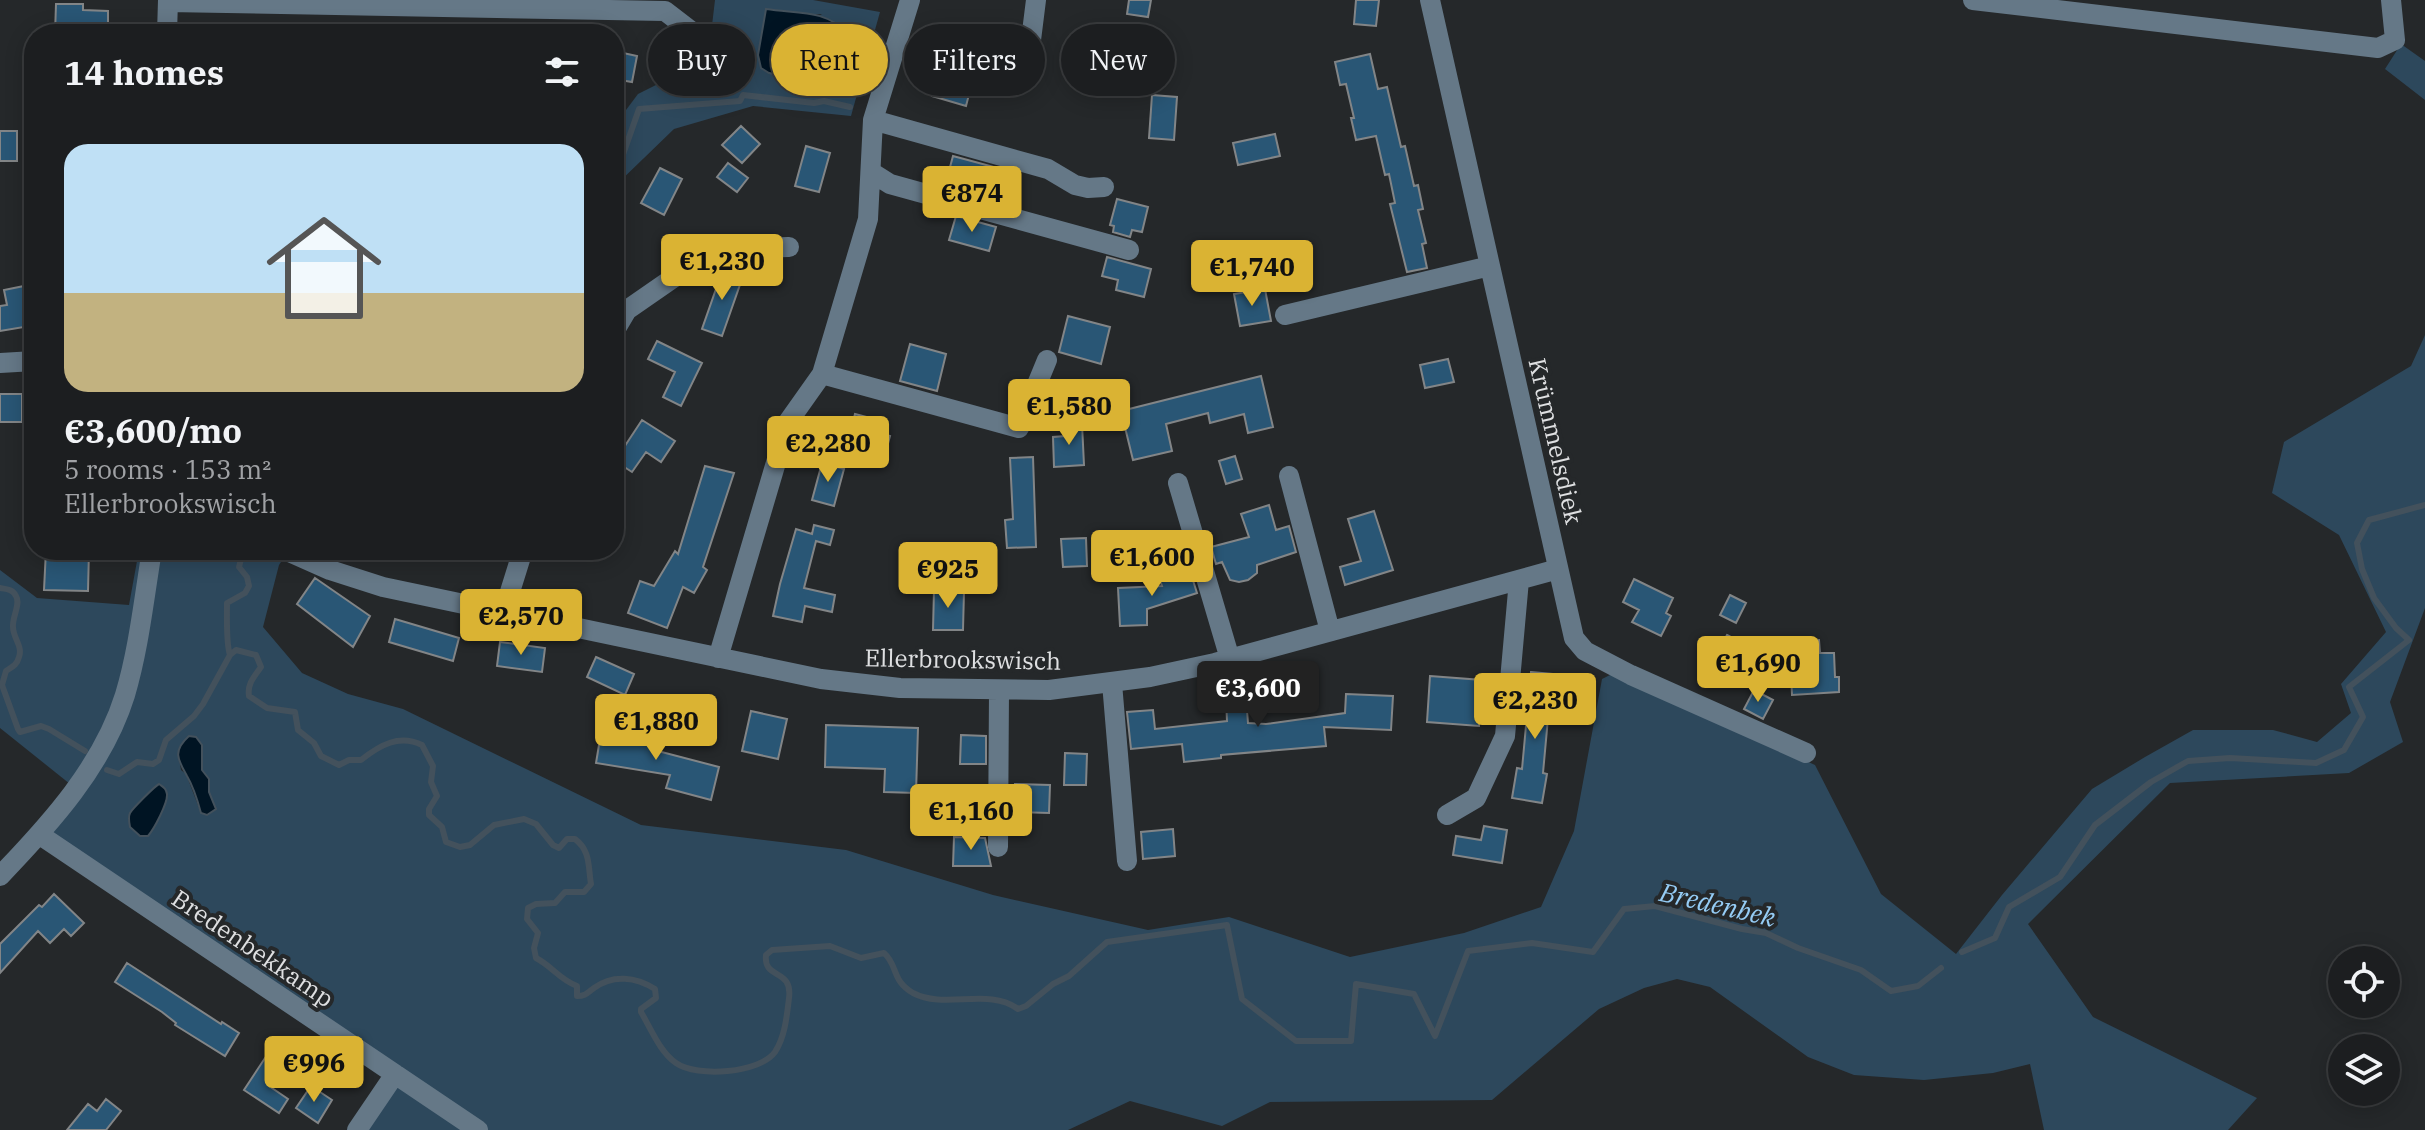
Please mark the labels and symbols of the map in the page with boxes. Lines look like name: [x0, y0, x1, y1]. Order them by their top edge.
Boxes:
pin: €874: [925, 166, 1019, 234]
pin: €1,230: [657, 234, 787, 302]
pin: €1,740: [1187, 240, 1317, 308]
street label: Krümmelsdiek: [1521, 355, 1591, 527]
pin: €1,580: [1004, 379, 1134, 447]
pin: €2,280: [763, 416, 893, 484]
pin: €1,600: [1087, 530, 1217, 598]
pin: €925: [901, 542, 995, 610]
pin: €2,570: [456, 589, 586, 657]
pin: €1,690: [1693, 636, 1823, 704]
street label: Ellerbrookswisch: [865, 641, 1062, 677]
pin: €3,600: [1193, 661, 1323, 729]
pin: €2,230: [1470, 673, 1600, 741]
pin: €1,880: [591, 694, 721, 762]
pin: €1,160: [906, 784, 1036, 852]
water label: Bredenbek: [1656, 874, 1779, 934]
street label: Bredenbekkamp: [166, 882, 340, 1014]
pin: €996: [267, 1036, 361, 1104]

